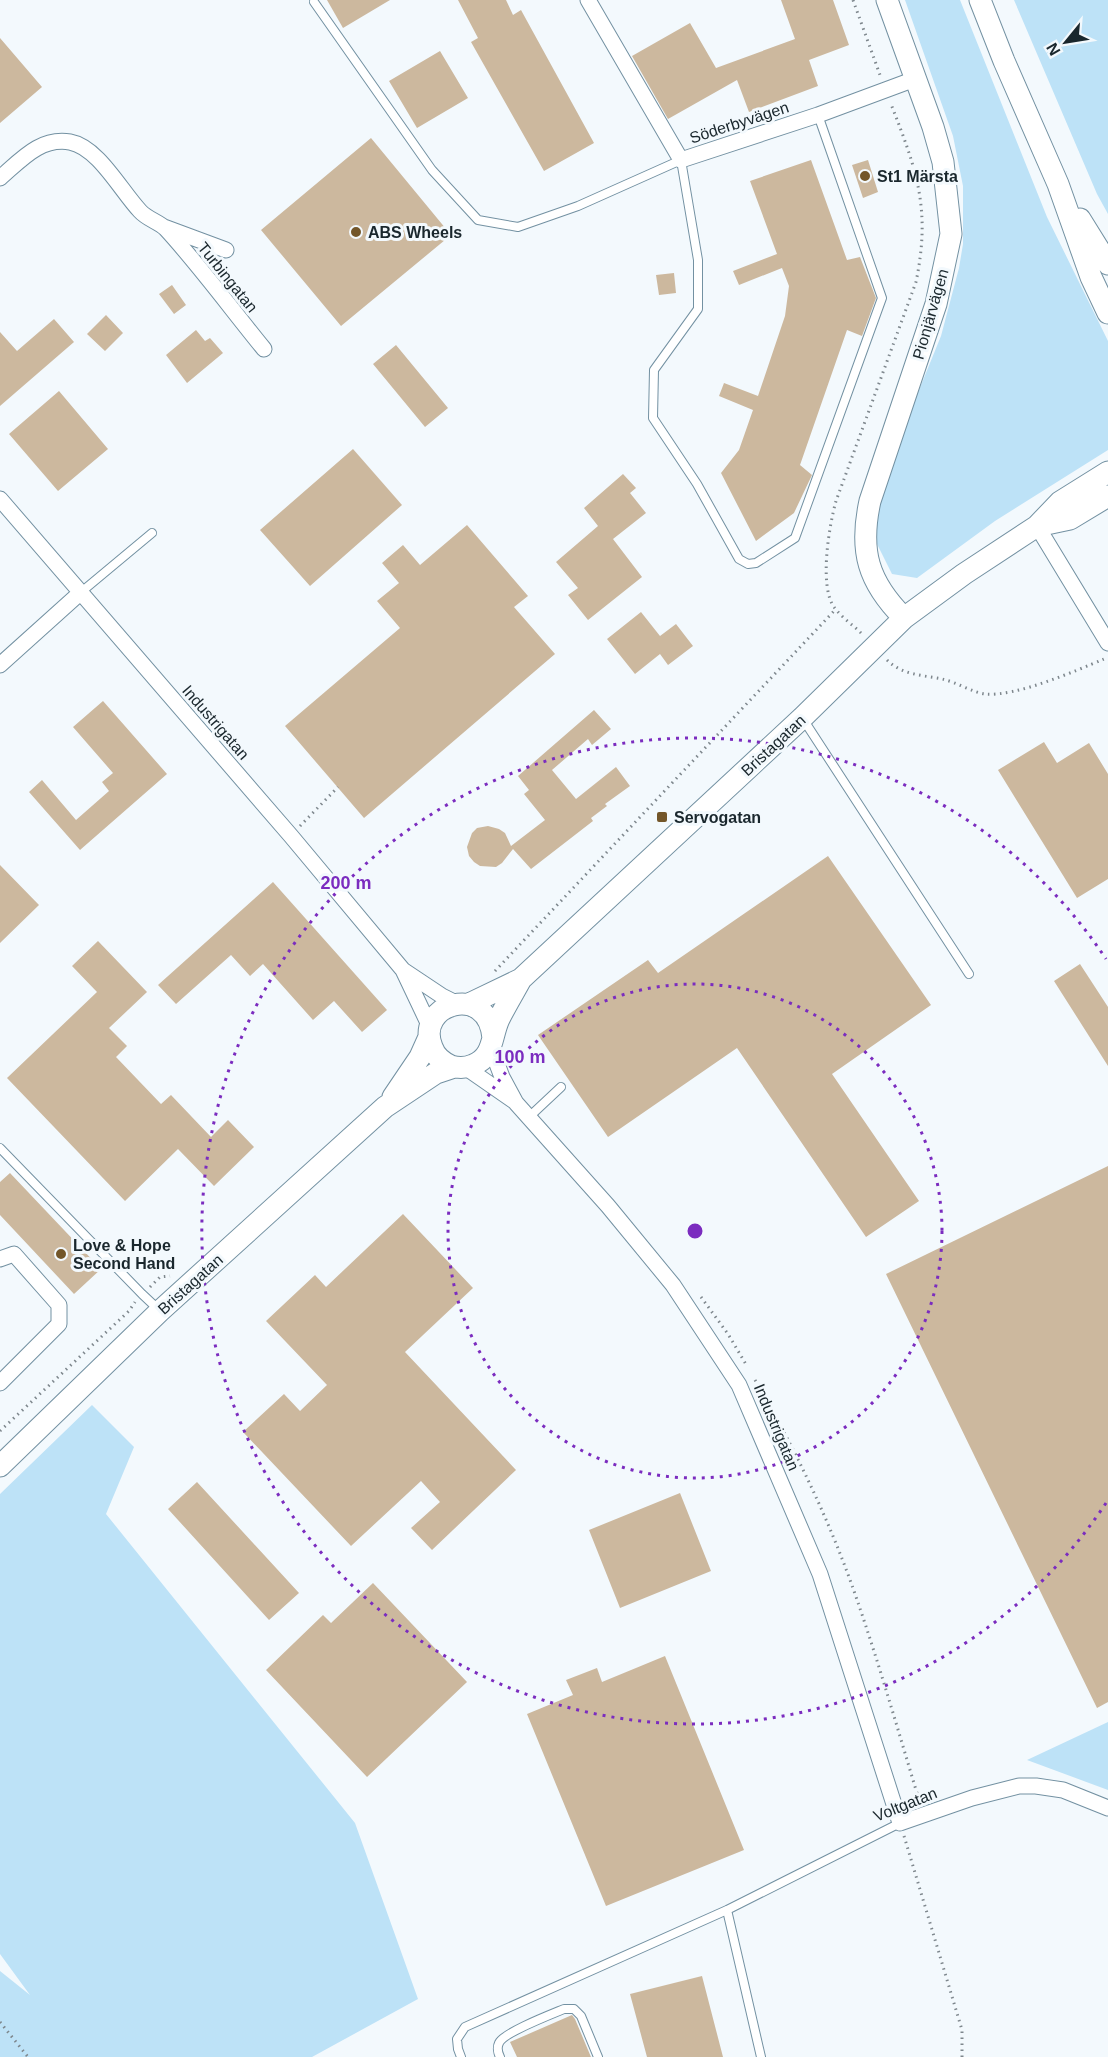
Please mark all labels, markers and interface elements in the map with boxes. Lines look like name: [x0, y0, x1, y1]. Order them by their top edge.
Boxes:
north arrow: [1036, 12, 1096, 72]
text: N: [1043, 40, 1064, 59]
street label: Söderbyvägen: [687, 98, 791, 147]
place label: St1 Märsta: [877, 168, 958, 185]
marker: St1 Märsta: [858, 169, 872, 183]
place label: ABS Wheels: [368, 224, 462, 241]
marker: ABS Wheels: [349, 225, 363, 239]
street label: Turbingatan: [194, 239, 261, 316]
street label: Pionjärvägen: [909, 267, 952, 361]
street label: Industrigatan: [179, 682, 252, 763]
street label: Bristagatan: [738, 712, 809, 779]
place label: Servogatan: [674, 809, 761, 826]
marker: Servogatan: [655, 810, 669, 824]
text: 200 m: [320, 873, 372, 893]
text: 100 m: [494, 1047, 546, 1067]
centre of rings: [685, 1221, 705, 1241]
place label: Love & Hope Second Hand: [73, 1237, 175, 1272]
marker: Love & Hope Second Hand: [54, 1247, 68, 1261]
street label: Bristagatan: [155, 1251, 226, 1318]
street label: Industrigatan: [751, 1381, 802, 1473]
street label: Voltgatan: [871, 1784, 939, 1825]

